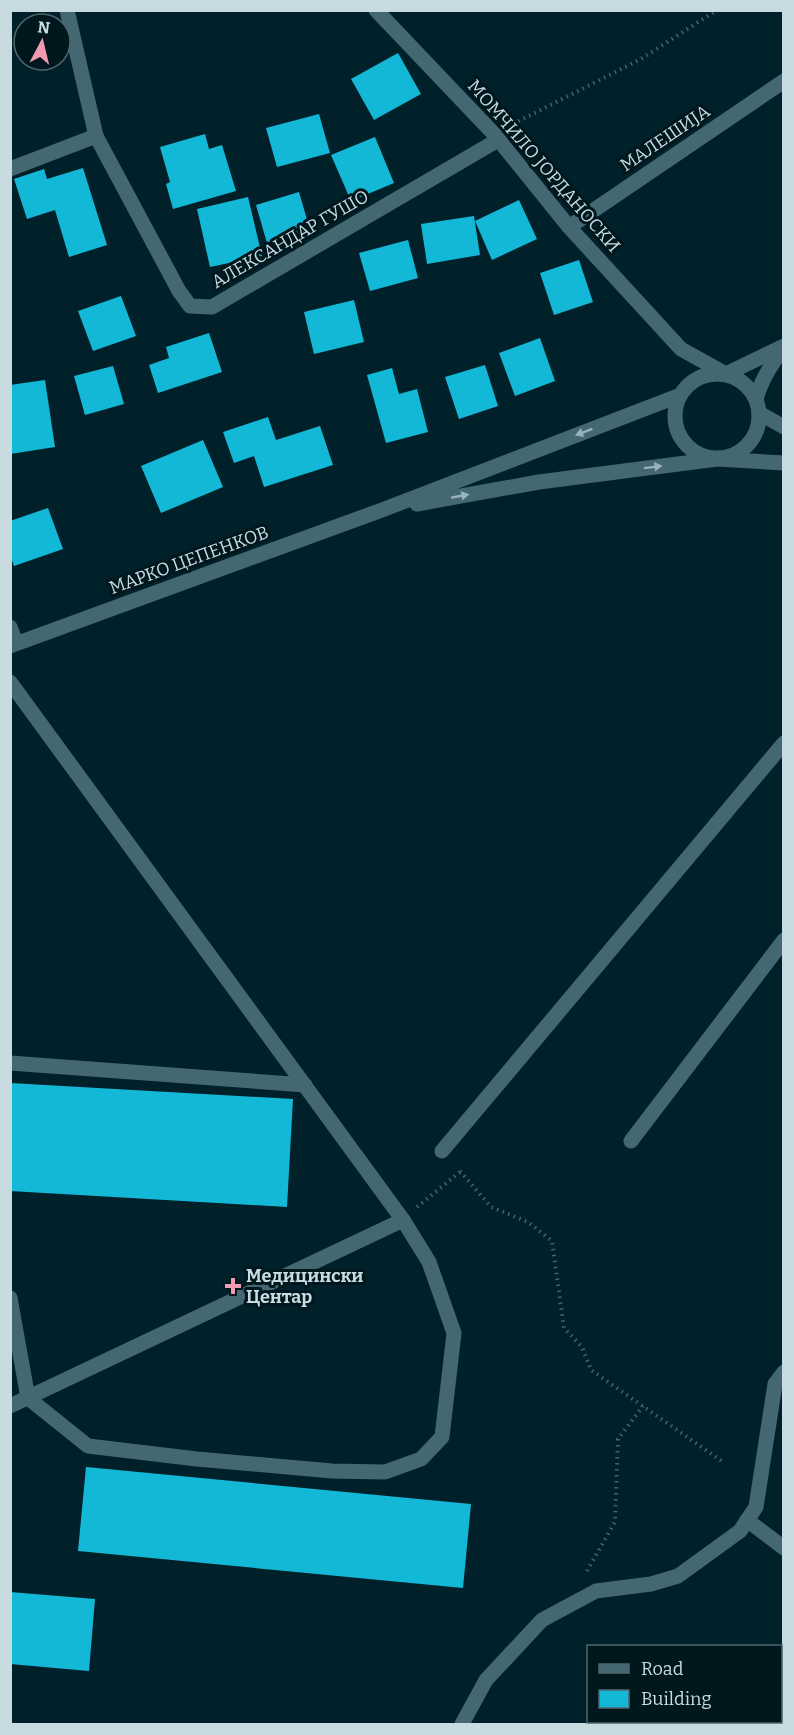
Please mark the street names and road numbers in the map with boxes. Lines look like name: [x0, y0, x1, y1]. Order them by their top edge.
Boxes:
street label: МОМЧИЛО ЈОРДАНОСКИ: [463, 75, 625, 257]
street label: МАЛЕШИЈА: [616, 100, 714, 176]
street label: АЛЕКСАНДАР ГУШО: [207, 185, 373, 293]
street label: МАРКО ЦЕПЕНКОВ: [106, 521, 272, 599]

